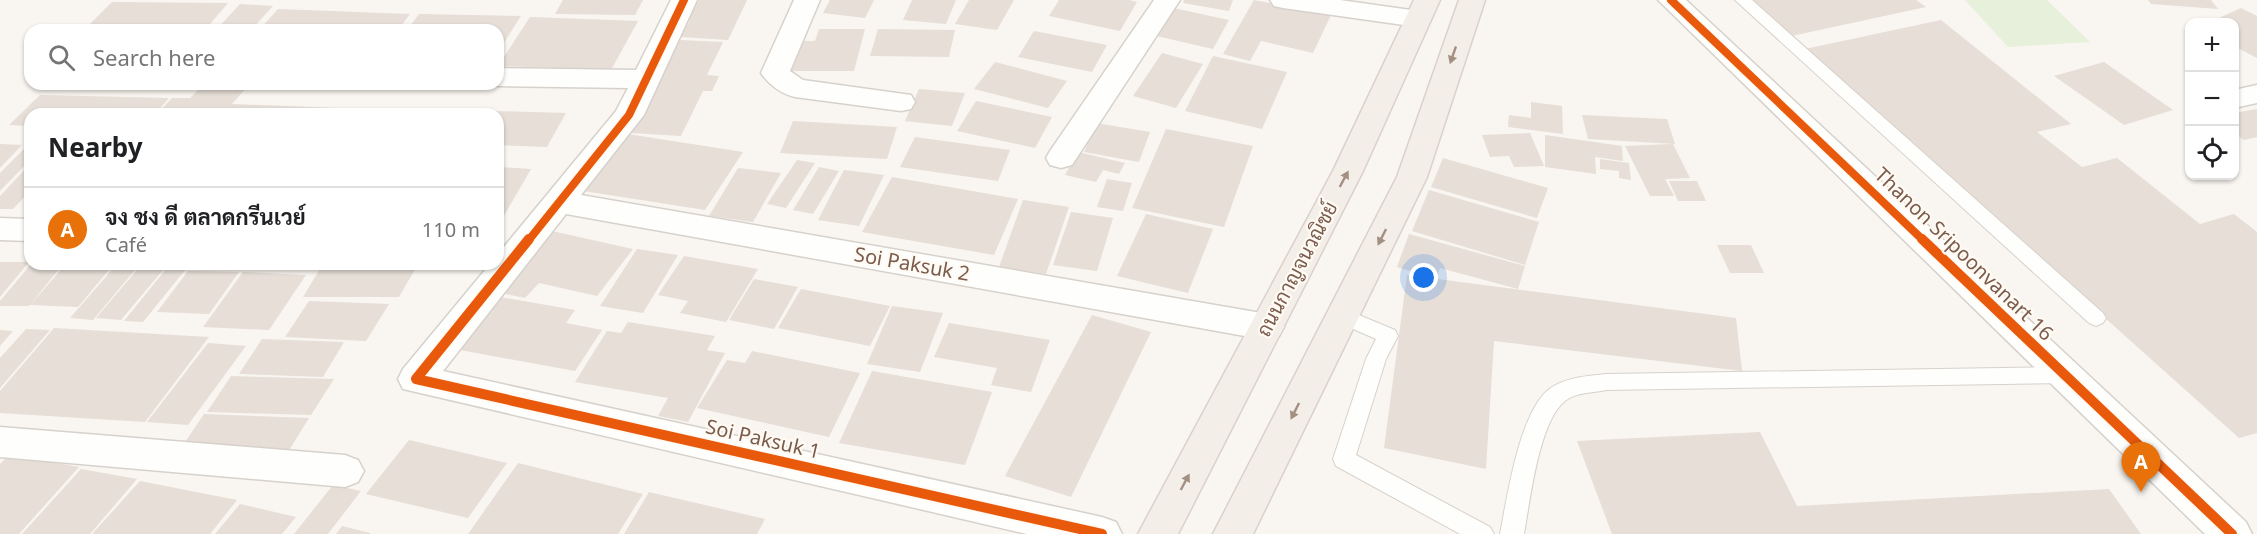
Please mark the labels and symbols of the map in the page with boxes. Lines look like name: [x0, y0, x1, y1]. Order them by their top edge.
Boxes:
one-way arrow: [1448, 46, 1457, 64]
street label: Thanon Sripoonvanart 16: [1869, 161, 2060, 346]
one-way arrow: [1339, 171, 1349, 188]
street label: ถนนกาญจนวณิชย์: [1250, 197, 1344, 341]
one-way arrow: [1377, 228, 1387, 245]
street label: Soi Paksuk 2: [852, 240, 972, 287]
your location: [1409, 263, 1438, 292]
one-way arrow: [1290, 402, 1300, 420]
street label: Soi Paksuk 1: [703, 412, 823, 465]
pin: A: [2122, 442, 2160, 492]
one-way arrow: [1180, 473, 1190, 490]

